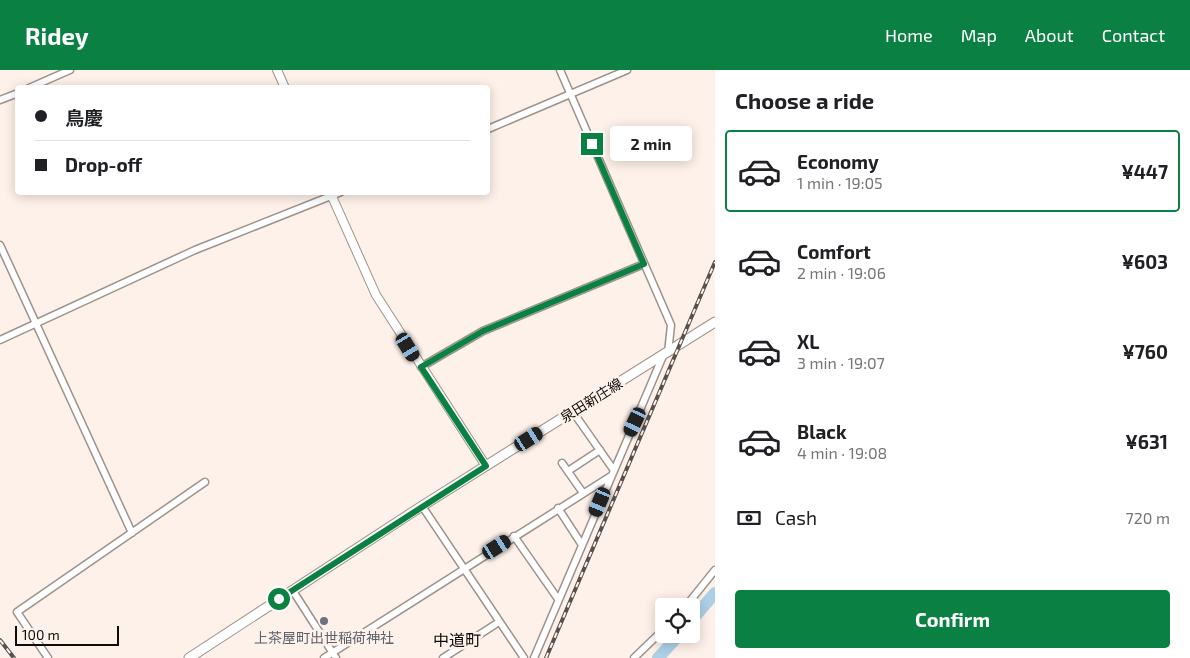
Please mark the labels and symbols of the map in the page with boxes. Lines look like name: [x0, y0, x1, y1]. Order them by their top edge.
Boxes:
callout: 2 min: [610, 126, 692, 162]
route end: [581, 133, 603, 155]
car: [393, 330, 422, 364]
street label: 泉田新庄線: [557, 374, 625, 426]
car: [621, 405, 648, 439]
car: [512, 425, 545, 453]
car: [587, 485, 612, 519]
car: [480, 533, 513, 561]
route start: [268, 588, 290, 610]
marker: 上茶屋町出世稲荷神社: [318, 615, 330, 627]
scale bar: [15, 623, 119, 646]
place label: 上茶屋町出世稲荷神社: [254, 629, 394, 646]
district label: 中道町: [433, 630, 481, 649]

